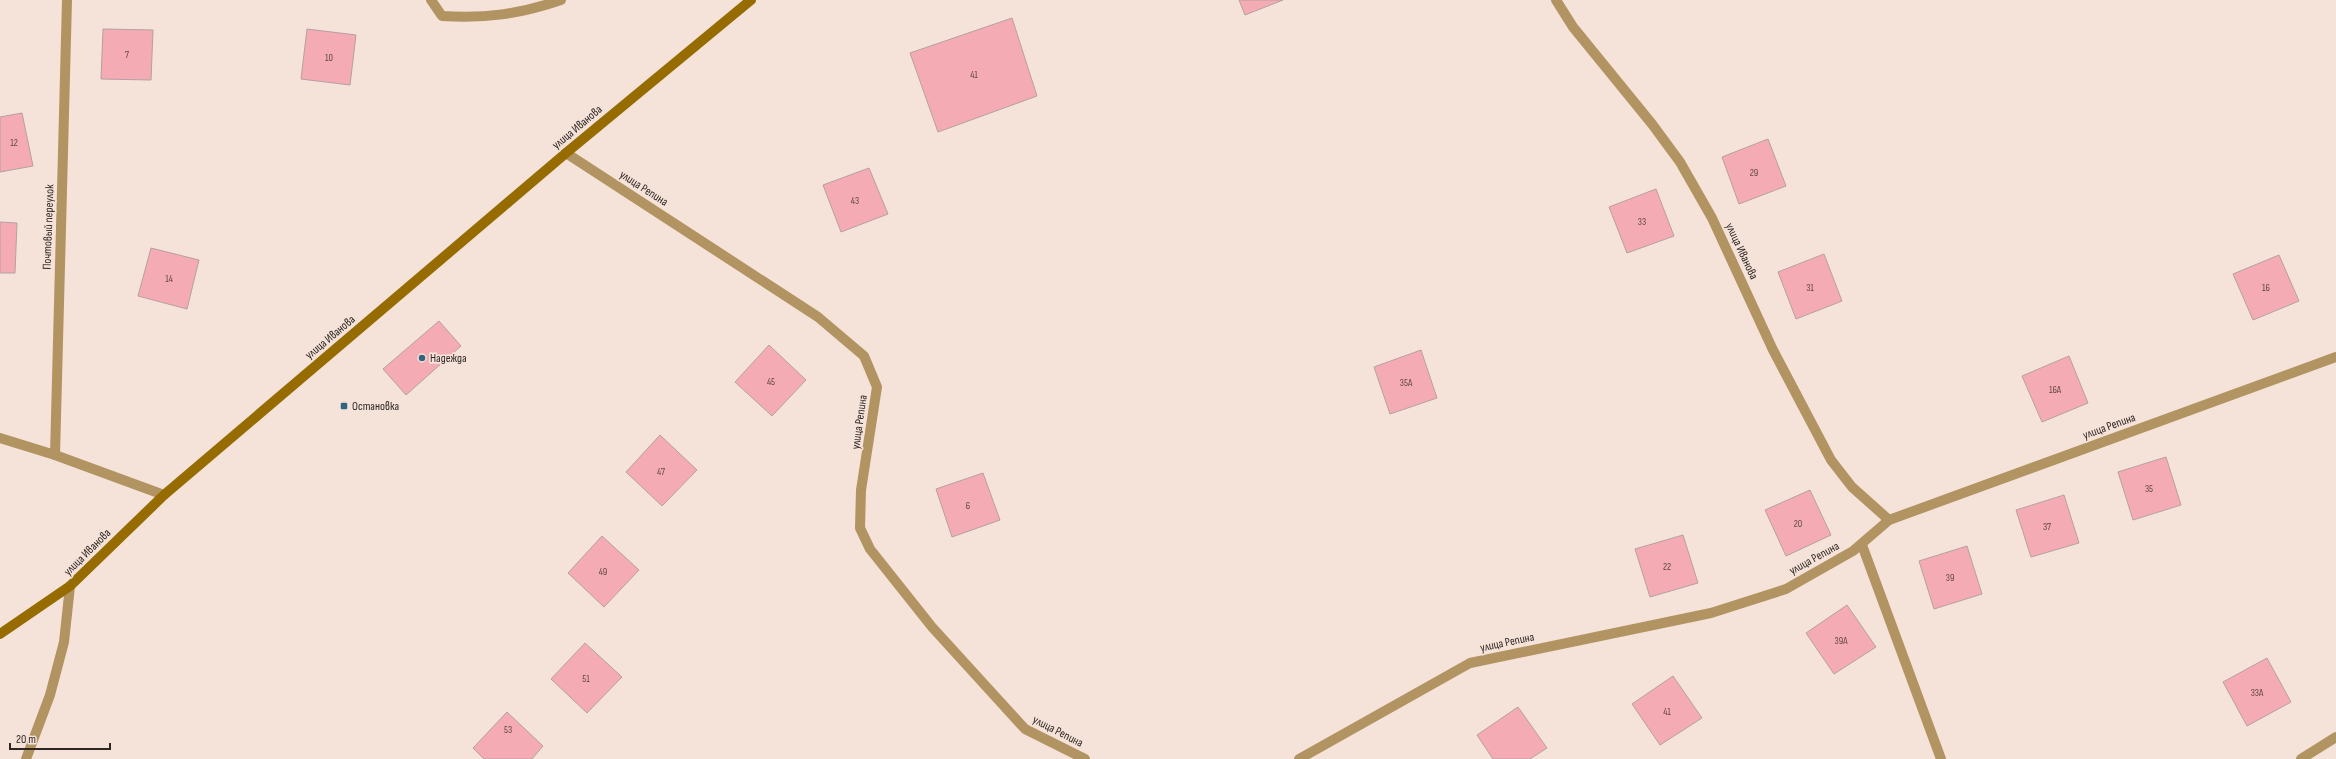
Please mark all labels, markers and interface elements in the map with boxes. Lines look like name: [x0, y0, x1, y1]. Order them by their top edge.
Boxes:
house number: 7: [125, 49, 129, 61]
house number: 10: [325, 52, 333, 64]
house number: 41: [970, 69, 978, 81]
street label: улица Иванова: [549, 102, 606, 153]
house number: 12: [10, 137, 18, 149]
street label: улица Репина: [617, 167, 671, 210]
house number: 29: [1750, 167, 1758, 179]
street label: Почтовый переулок: [40, 184, 58, 270]
house number: 43: [851, 195, 859, 207]
house number: 33: [1638, 216, 1646, 228]
street label: улица Иванова: [1722, 221, 1761, 282]
house number: 14: [165, 273, 173, 285]
house number: 31: [1806, 282, 1814, 294]
house number: 16: [2262, 282, 2270, 294]
street label: улица Иванова: [302, 312, 359, 363]
place label: Надежда: [430, 351, 467, 366]
marker: Надежда: [417, 353, 427, 363]
house number: 45: [767, 376, 775, 388]
house number: 35А: [1400, 377, 1413, 389]
house number: 16А: [2049, 384, 2062, 396]
street label: улица Репина: [848, 393, 871, 450]
place label: Остановка: [352, 399, 399, 414]
marker: Остановка: [339, 401, 349, 411]
street label: улица Репина: [2081, 410, 2138, 443]
house number: 47: [657, 466, 665, 478]
house number: 35: [2145, 483, 2153, 495]
house number: 6: [966, 500, 970, 512]
house number: 20: [1794, 518, 1802, 530]
house number: 37: [2043, 521, 2051, 533]
street label: улица Иванова: [61, 525, 114, 579]
street label: улица Репина: [1787, 538, 1842, 578]
house number: 22: [1663, 561, 1671, 573]
house number: 49: [599, 566, 607, 578]
house number: 39: [1946, 572, 1954, 584]
street label: улица Репина: [1479, 629, 1536, 656]
house number: 39А: [1835, 635, 1848, 647]
house number: 51: [582, 673, 590, 685]
house number: 33А: [2251, 687, 2264, 699]
house number: 41: [1663, 706, 1671, 718]
street label: улица Репина: [1030, 712, 1086, 751]
house number: 53: [504, 724, 512, 736]
scale bar: [10, 725, 110, 751]
text: 20 m: [16, 732, 36, 747]

